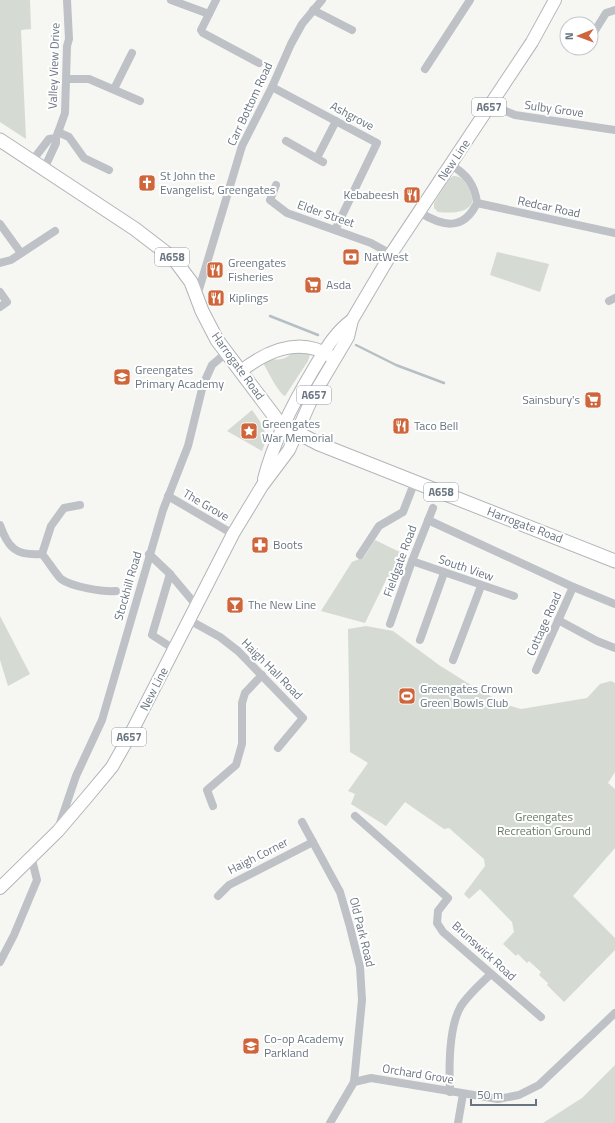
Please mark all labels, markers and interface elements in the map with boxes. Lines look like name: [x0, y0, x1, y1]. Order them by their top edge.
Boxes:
north arrow: [559, 16, 599, 56]
street label: Valley View Drive: [43, 23, 64, 109]
text: N: [561, 32, 577, 40]
street label: Carr Bottom Road: [222, 59, 277, 149]
street label: Sulby Grove: [523, 95, 585, 122]
street label: Ashgrove: [327, 96, 378, 135]
road number: A657: [472, 98, 506, 116]
street label: New Line: [433, 135, 475, 184]
place label: St John the Evangelist, Greengates: [160, 166, 276, 199]
church icon: St John the Evangelist, Greengates: [137, 173, 157, 193]
place label: Kebabeesh: [344, 185, 399, 204]
restaurant icon: Kebabeesh: [402, 185, 422, 205]
street label: Redcar Road: [516, 191, 582, 222]
street label: Elder Street: [295, 195, 358, 232]
bank icon: NatWest: [341, 247, 361, 267]
place label: NatWest: [364, 247, 409, 266]
road number: A658: [155, 248, 189, 266]
place label: Greengates Fisheries: [228, 253, 286, 286]
restaurant icon: Greengates Fisheries: [205, 260, 225, 280]
supermarket icon: Asda: [303, 275, 323, 295]
place label: Asda: [326, 275, 351, 294]
restaurant icon: Kiplings: [206, 288, 226, 308]
place label: Kiplings: [229, 288, 269, 307]
street label: Harrogate Road: [207, 328, 270, 404]
place label: Greengates Primary Academy: [135, 360, 224, 393]
school or university icon: Greengates Primary Academy: [112, 367, 132, 387]
road number: A657: [297, 386, 331, 404]
place label: Sainsbury's: [522, 390, 580, 409]
supermarket icon: Sainsbury's: [583, 390, 603, 410]
place label: Greengates War Memorial: [262, 414, 333, 447]
restaurant icon: Taco Bell: [391, 416, 411, 436]
place label: Taco Bell: [414, 416, 458, 435]
place icon: Greengates War Memorial: [239, 421, 259, 441]
road number: A658: [424, 483, 458, 501]
street label: The Grove: [179, 484, 233, 526]
street label: Harrogate Road: [485, 501, 566, 548]
street label: Fieldgate Road: [378, 522, 421, 599]
pharmacy icon: Boots: [250, 535, 270, 555]
place label: Boots: [273, 535, 303, 554]
street label: Stockhill Road: [109, 549, 146, 623]
street label: South View: [436, 549, 496, 586]
street label: Cottage Road: [521, 589, 566, 659]
bar icon: The New Line: [225, 595, 245, 615]
place label: The New Line: [248, 595, 316, 614]
street label: Haigh Hall Road: [237, 634, 307, 704]
street label: New Line: [134, 664, 173, 714]
place label: Greengates Crown Green Bowls Club: [420, 679, 513, 712]
sports icon: Greengates Crown Green Bowls Club: [397, 686, 417, 706]
road number: A657: [112, 728, 146, 746]
park label: Greengates Recreation Ground: [497, 807, 591, 840]
street label: Haigh Corner: [224, 832, 291, 879]
street label: Old Park Road: [345, 895, 380, 969]
street label: Brunswick Road: [448, 916, 521, 985]
place label: Co-op Academy Parkland: [264, 1029, 344, 1062]
school or university icon: Co-op Academy Parkland: [241, 1036, 261, 1056]
street label: Orchard Grove: [381, 1058, 455, 1089]
scale bar: [471, 1081, 536, 1107]
text: 50 m: [477, 1085, 503, 1104]

